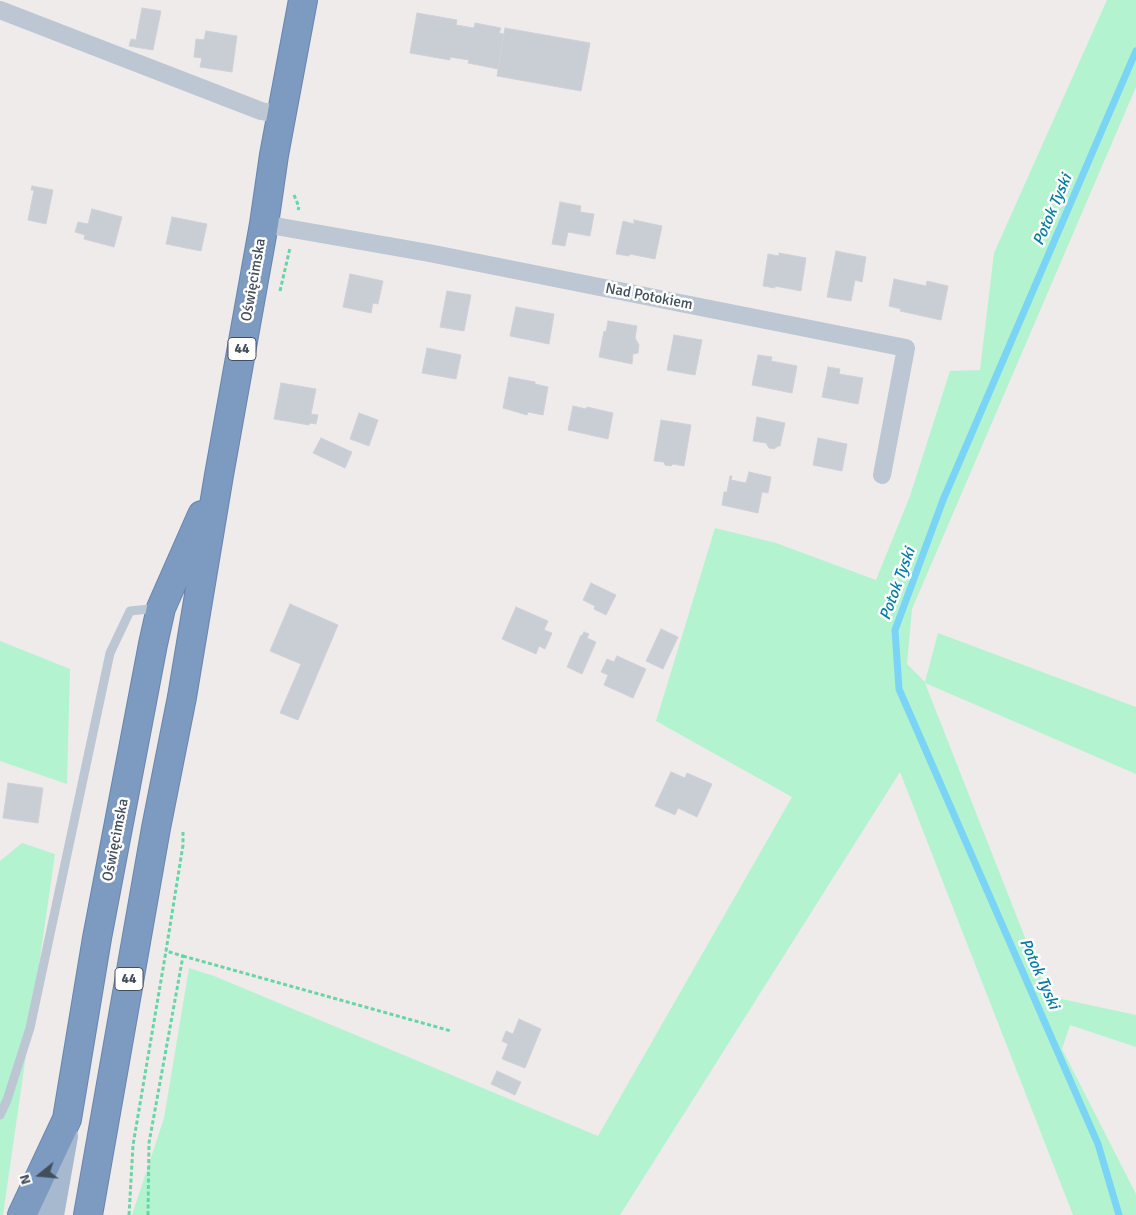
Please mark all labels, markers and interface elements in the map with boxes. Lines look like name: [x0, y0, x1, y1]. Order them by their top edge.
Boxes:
water label: Potok Tyski: [1029, 171, 1077, 249]
street label: Oświęcimska: [238, 237, 270, 323]
street label: Nad Potokiem: [604, 280, 694, 314]
road number: 44: [228, 338, 256, 360]
water label: Potok Tyski: [876, 545, 920, 623]
street label: Oświęcimska: [99, 797, 133, 883]
water label: Potok Tyski: [1015, 936, 1063, 1012]
road number: 44: [115, 968, 143, 991]
north arrow: [15, 1150, 65, 1200]
text: N: [16, 1172, 35, 1187]

